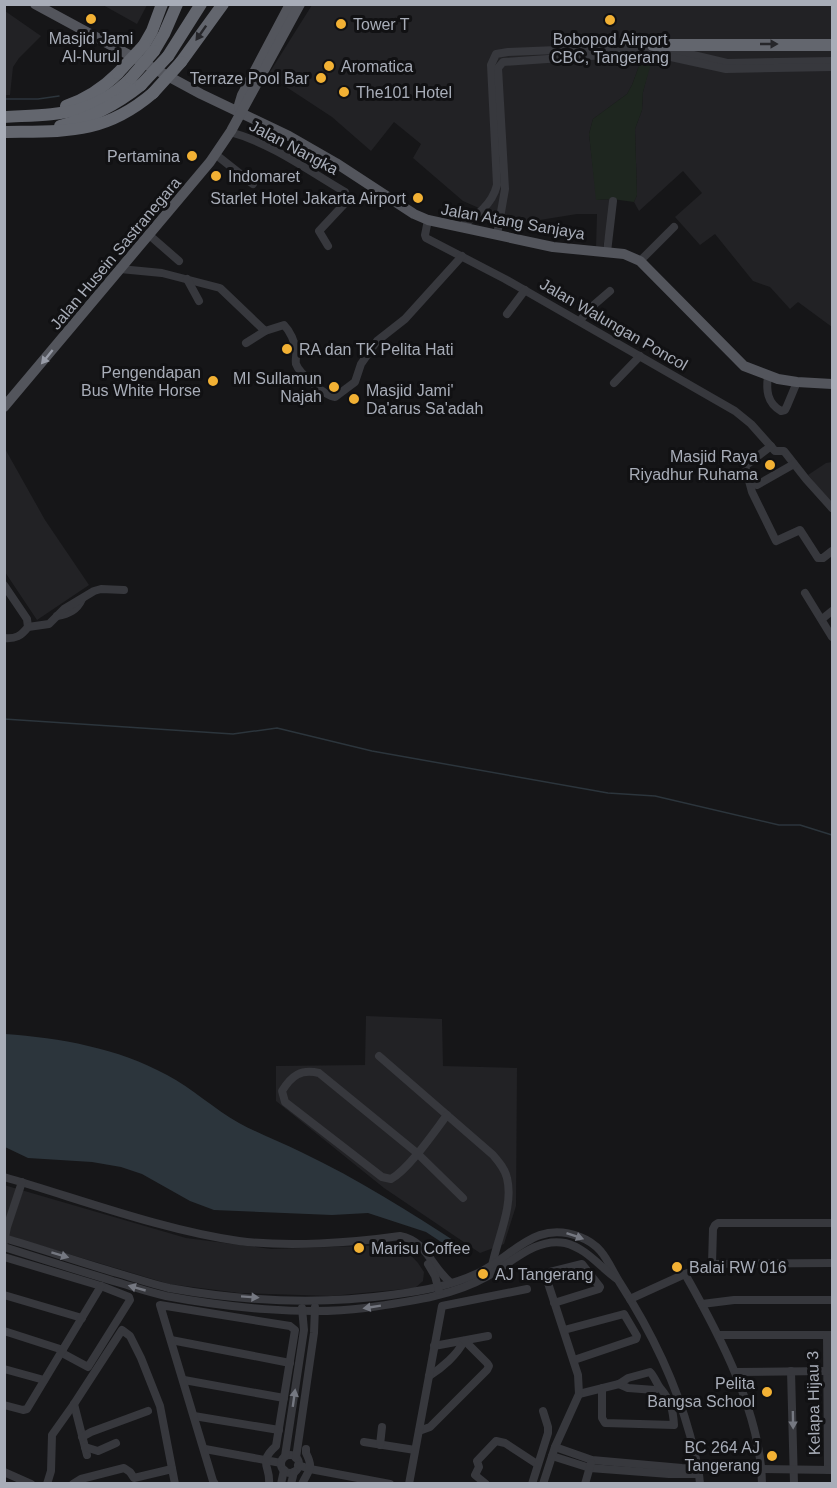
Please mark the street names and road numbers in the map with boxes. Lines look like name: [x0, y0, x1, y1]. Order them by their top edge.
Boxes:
street label: Jalan Nangka: [247, 117, 341, 178]
street label: Jalan Husein Sastranegara: [47, 174, 184, 333]
street label: Jalan Atang Sanjaya: [440, 200, 586, 243]
street label: Jalan Walungan Poncol: [537, 275, 691, 374]
street label: Kelapa Hijau 3: [804, 1351, 823, 1455]

